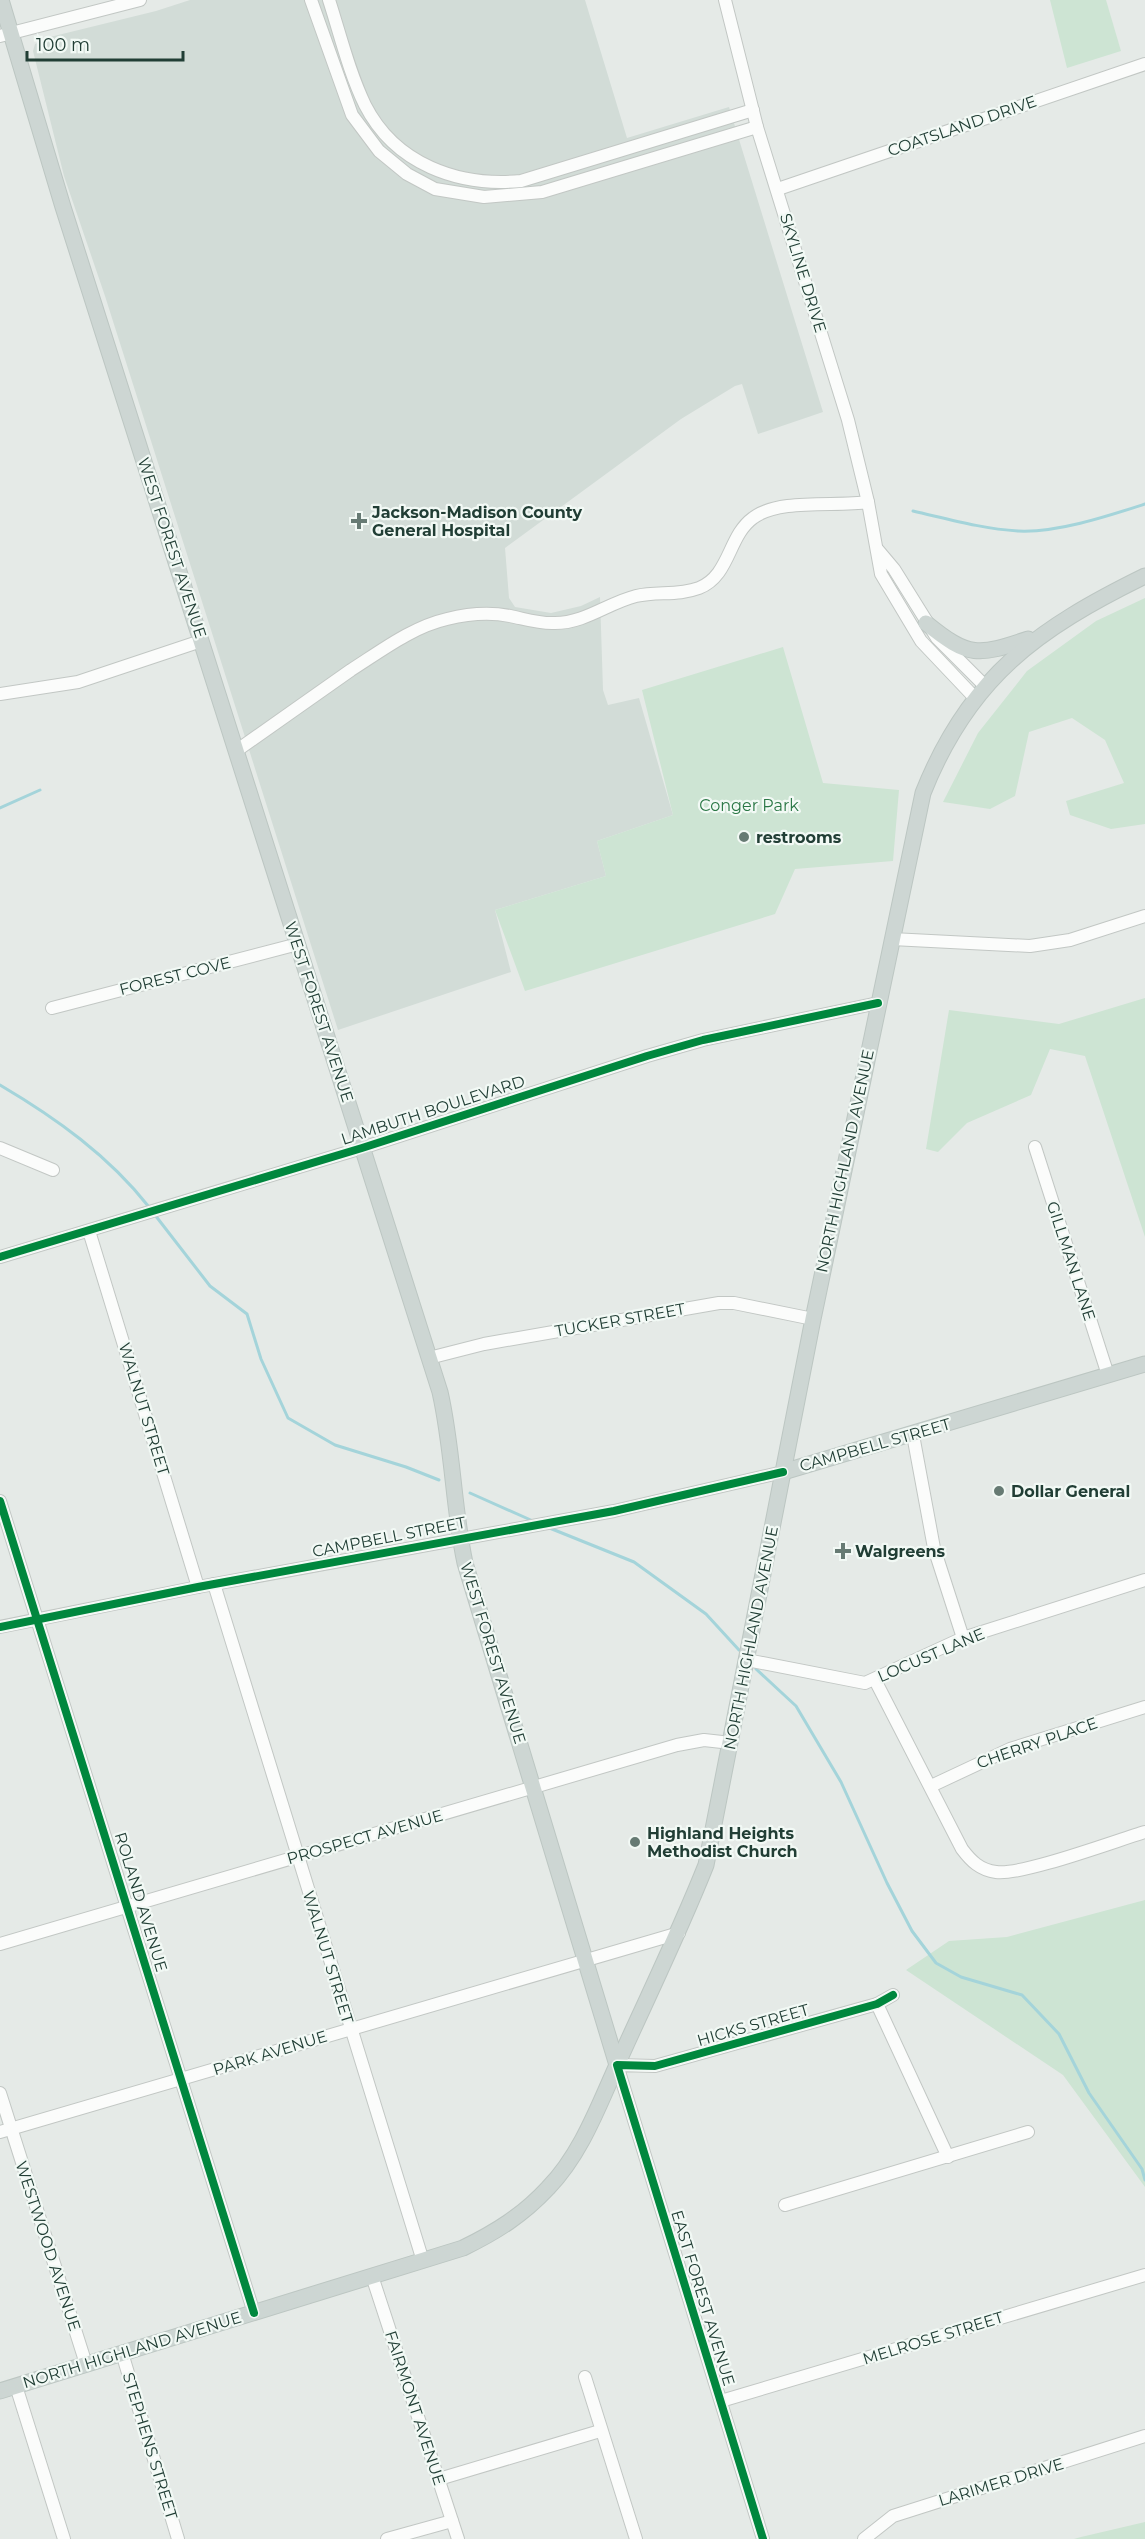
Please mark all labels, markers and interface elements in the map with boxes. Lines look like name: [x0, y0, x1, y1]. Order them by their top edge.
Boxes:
scale bar: [27, 24, 183, 62]
text: 100 m: [36, 34, 90, 56]
street label: COATSLAND DRIVE: [885, 92, 1039, 160]
street label: SKYLINE DRIVE: [776, 211, 830, 335]
street label: WEST FOREST AVENUE: [134, 455, 210, 641]
place label: Jackson-Madison County General Hospital: [371, 503, 582, 540]
marker: Jackson-Madison County General Hospital: [350, 512, 368, 530]
park label: Conger Park: [699, 796, 799, 815]
place label: restrooms: [756, 828, 842, 847]
marker: restrooms: [737, 830, 751, 844]
street label: WEST FOREST AVENUE: [281, 919, 357, 1105]
street label: FOREST COVE: [117, 953, 233, 999]
street label: NORTH HIGHLAND AVENUE: [812, 1048, 878, 1274]
street label: LAMBUTH BOULEVARD: [339, 1071, 527, 1149]
street label: GILLMAN LANE: [1043, 1199, 1099, 1323]
street label: TUCKER STREET: [553, 1299, 687, 1341]
street label: WALNUT STREET: [115, 1340, 173, 1479]
street label: CAMPBELL STREET: [797, 1414, 953, 1476]
place label: Dollar General: [1011, 1482, 1130, 1501]
marker: Dollar General: [992, 1484, 1006, 1498]
street label: CAMPBELL STREET: [311, 1513, 468, 1561]
street label: NORTH HIGHLAND AVENUE: [720, 1524, 782, 1752]
place label: Walgreens: [855, 1542, 946, 1561]
marker: Walgreens: [836, 1544, 850, 1558]
street label: WEST FOREST AVENUE: [456, 1560, 530, 1746]
street label: LOCUST LANE: [875, 1624, 987, 1686]
street label: CHERRY PLACE: [974, 1713, 1100, 1773]
street label: PROSPECT AVENUE: [285, 1806, 445, 1868]
place label: Highland Heights Methodist Church: [647, 1824, 798, 1861]
street label: ROLAND AVENUE: [111, 1830, 171, 1974]
marker: Highland Heights Methodist Church: [628, 1835, 642, 1849]
street label: WALNUT STREET: [299, 1888, 357, 2027]
street label: HICKS STREET: [695, 2000, 812, 2050]
street label: PARK AVENUE: [211, 2027, 329, 2079]
street label: WESTWOOD AVENUE: [12, 2159, 84, 2333]
street label: EAST FOREST AVENUE: [667, 2208, 739, 2388]
street label: MELROSE STREET: [860, 2307, 1006, 2368]
street label: NORTH HIGHLAND AVENUE: [20, 2308, 244, 2392]
street label: FAIRMONT AVENUE: [381, 2328, 449, 2488]
street label: STEPHENS STREET: [119, 2370, 182, 2523]
street label: LARIMER DRIVE: [936, 2454, 1066, 2510]

